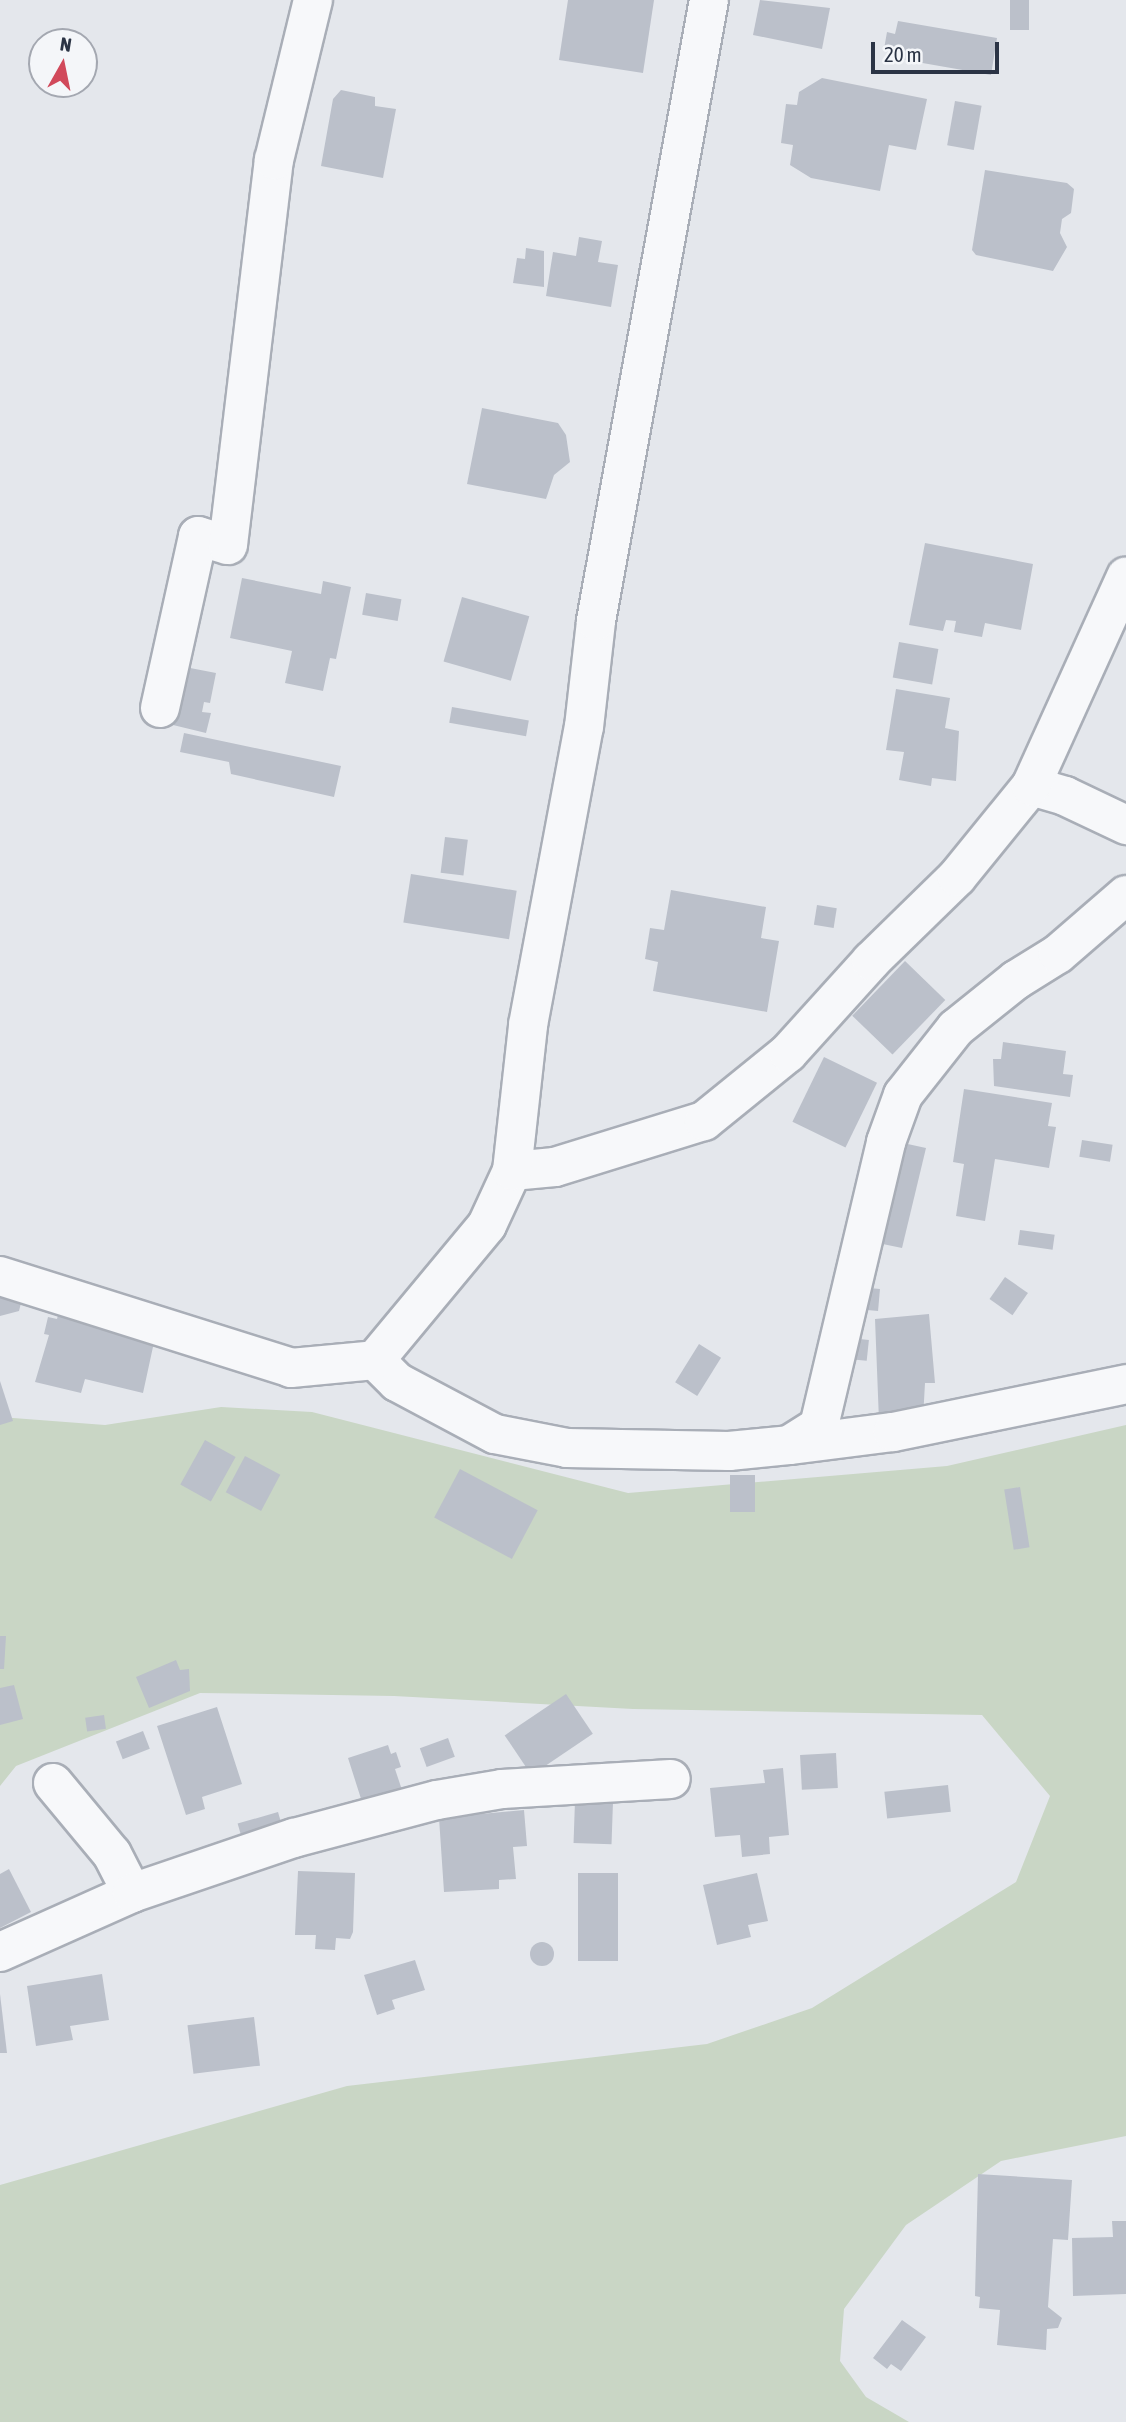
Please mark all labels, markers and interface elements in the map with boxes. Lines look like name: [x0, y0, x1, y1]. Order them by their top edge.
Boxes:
north arrow: [28, 28, 98, 98]
scale bar: [874, 28, 1002, 72]
text: N: [59, 32, 73, 56]
text: 20 m: [884, 42, 922, 66]

